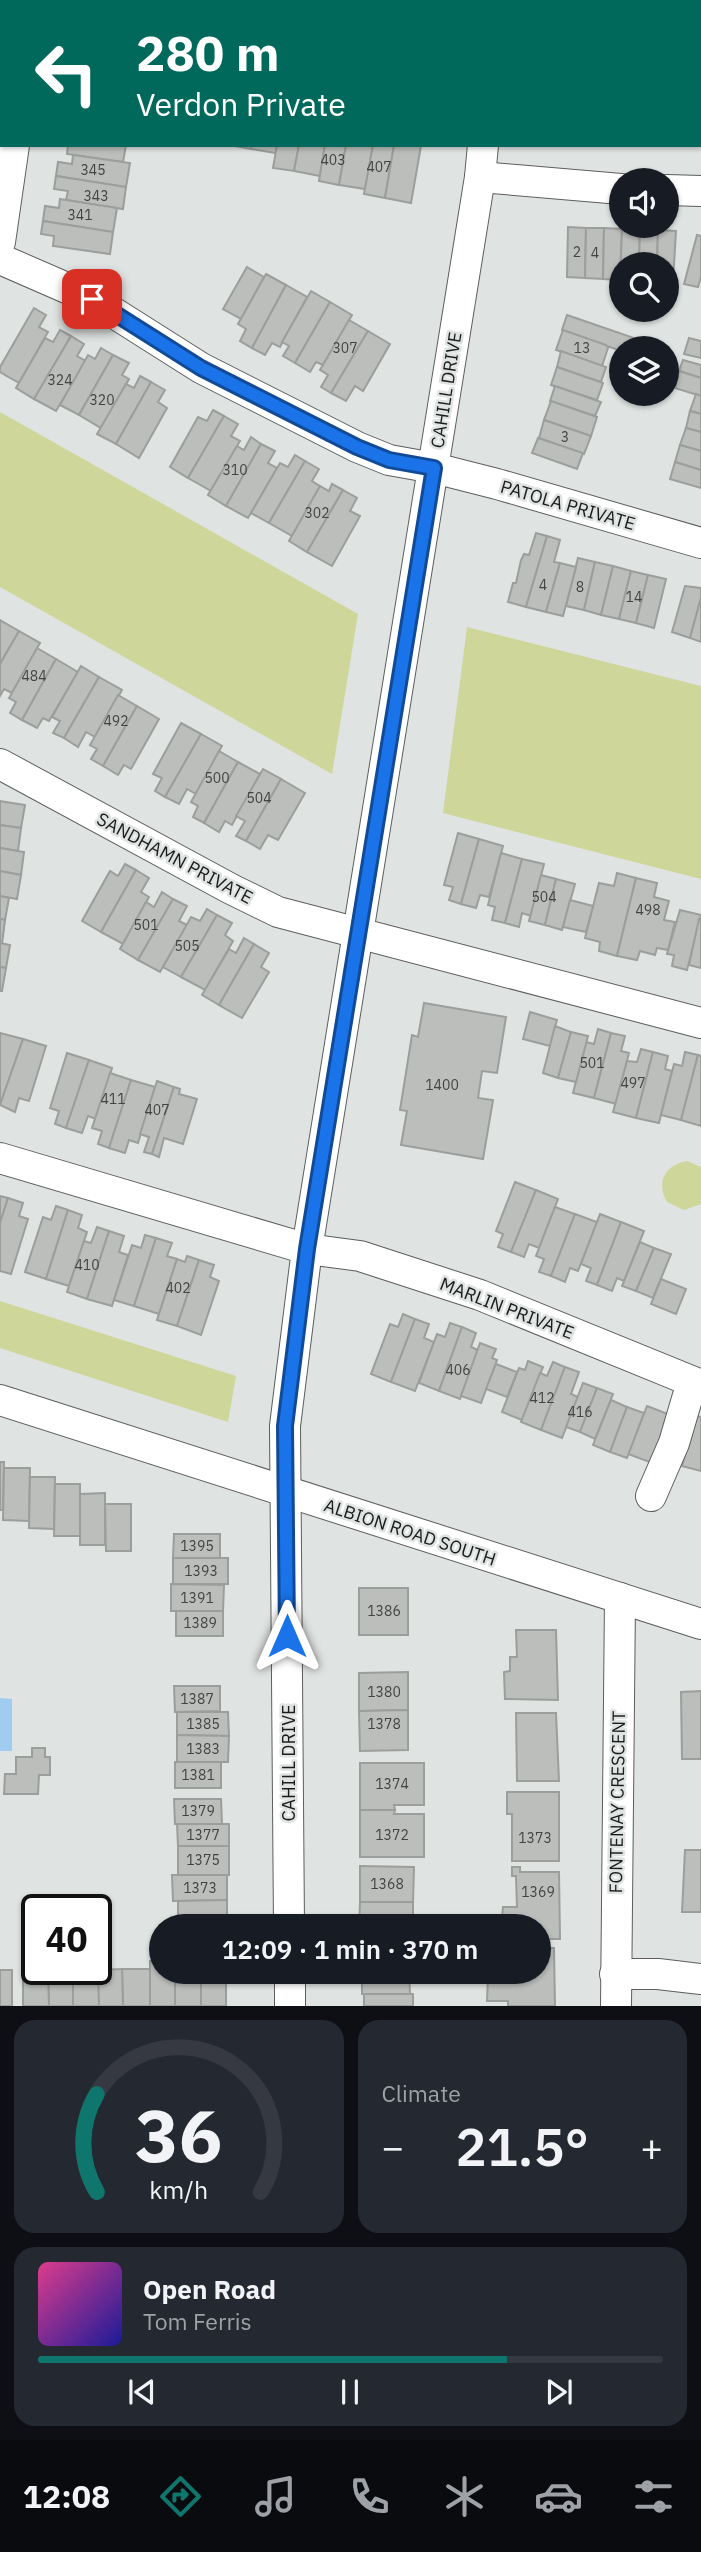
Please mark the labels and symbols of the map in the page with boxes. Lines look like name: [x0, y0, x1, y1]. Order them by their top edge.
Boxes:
house number: 403: [320, 151, 346, 169]
house number: 407: [366, 158, 392, 176]
house number: 345: [80, 161, 106, 179]
house number: 343: [83, 187, 109, 205]
house number: 341: [67, 206, 93, 224]
house number: 2: [573, 243, 581, 261]
house number: 4: [591, 244, 599, 262]
pin: [62, 269, 122, 329]
street label: CAHILL DRIVE: [425, 330, 467, 450]
house number: 307: [332, 339, 358, 357]
house number: 13: [574, 339, 590, 357]
house number: 324: [47, 371, 73, 389]
house number: 320: [89, 391, 115, 409]
house number: 3: [561, 428, 569, 446]
house number: 310: [222, 461, 248, 479]
street label: PATOLA PRIVATE: [498, 475, 638, 535]
house number: 302: [304, 504, 330, 522]
house number: 4: [539, 576, 547, 594]
house number: 8: [576, 578, 584, 596]
house number: 14: [626, 588, 642, 606]
house number: 484: [21, 667, 47, 685]
house number: 492: [103, 712, 129, 730]
house number: 500: [204, 769, 230, 787]
house number: 504: [246, 789, 272, 807]
street label: SANDHAMN PRIVATE: [93, 807, 257, 909]
house number: 504: [531, 888, 557, 906]
house number: 498: [635, 901, 661, 919]
house number: 501: [133, 916, 159, 934]
house number: 505: [174, 937, 200, 955]
house number: 501: [579, 1054, 605, 1072]
house number: 497: [620, 1074, 646, 1092]
house number: 1400: [425, 1076, 459, 1094]
house number: 411: [100, 1090, 126, 1108]
house number: 407: [144, 1101, 170, 1119]
house number: 410: [74, 1256, 100, 1274]
street label: MARLIN PRIVATE: [437, 1272, 577, 1344]
house number: 402: [165, 1279, 191, 1297]
house number: 406: [445, 1361, 471, 1379]
house number: 412: [529, 1389, 555, 1407]
house number: 416: [567, 1403, 593, 1421]
street label: ALBION ROAD SOUTH: [321, 1493, 499, 1571]
house number: 1395: [180, 1537, 214, 1555]
house number: 1393: [184, 1562, 218, 1580]
house number: 1391: [180, 1589, 214, 1607]
position arrow: [250, 1599, 324, 1673]
house number: 1386: [367, 1602, 401, 1620]
house number: 1389: [183, 1614, 217, 1632]
house number: 1380: [367, 1683, 401, 1701]
house number: 1387: [180, 1690, 214, 1708]
street label: CAHILL DRIVE: [277, 1704, 300, 1822]
street label: FONTENAY CRESCENT: [604, 1711, 630, 1893]
house number: 1385: [186, 1715, 220, 1733]
house number: 1378: [367, 1715, 401, 1733]
house number: 1383: [186, 1740, 220, 1758]
house number: 1381: [181, 1766, 215, 1784]
house number: 1374: [375, 1775, 409, 1793]
house number: 1379: [181, 1802, 215, 1820]
house number: 1377: [186, 1826, 220, 1844]
house number: 1372: [375, 1826, 409, 1844]
house number: 1373: [518, 1829, 552, 1847]
house number: 1375: [186, 1851, 220, 1869]
house number: 1368: [370, 1875, 404, 1893]
house number: 1373: [183, 1879, 217, 1897]
house number: 1369: [521, 1883, 555, 1901]
speed limit sign: 40: [21, 1894, 112, 1985]

